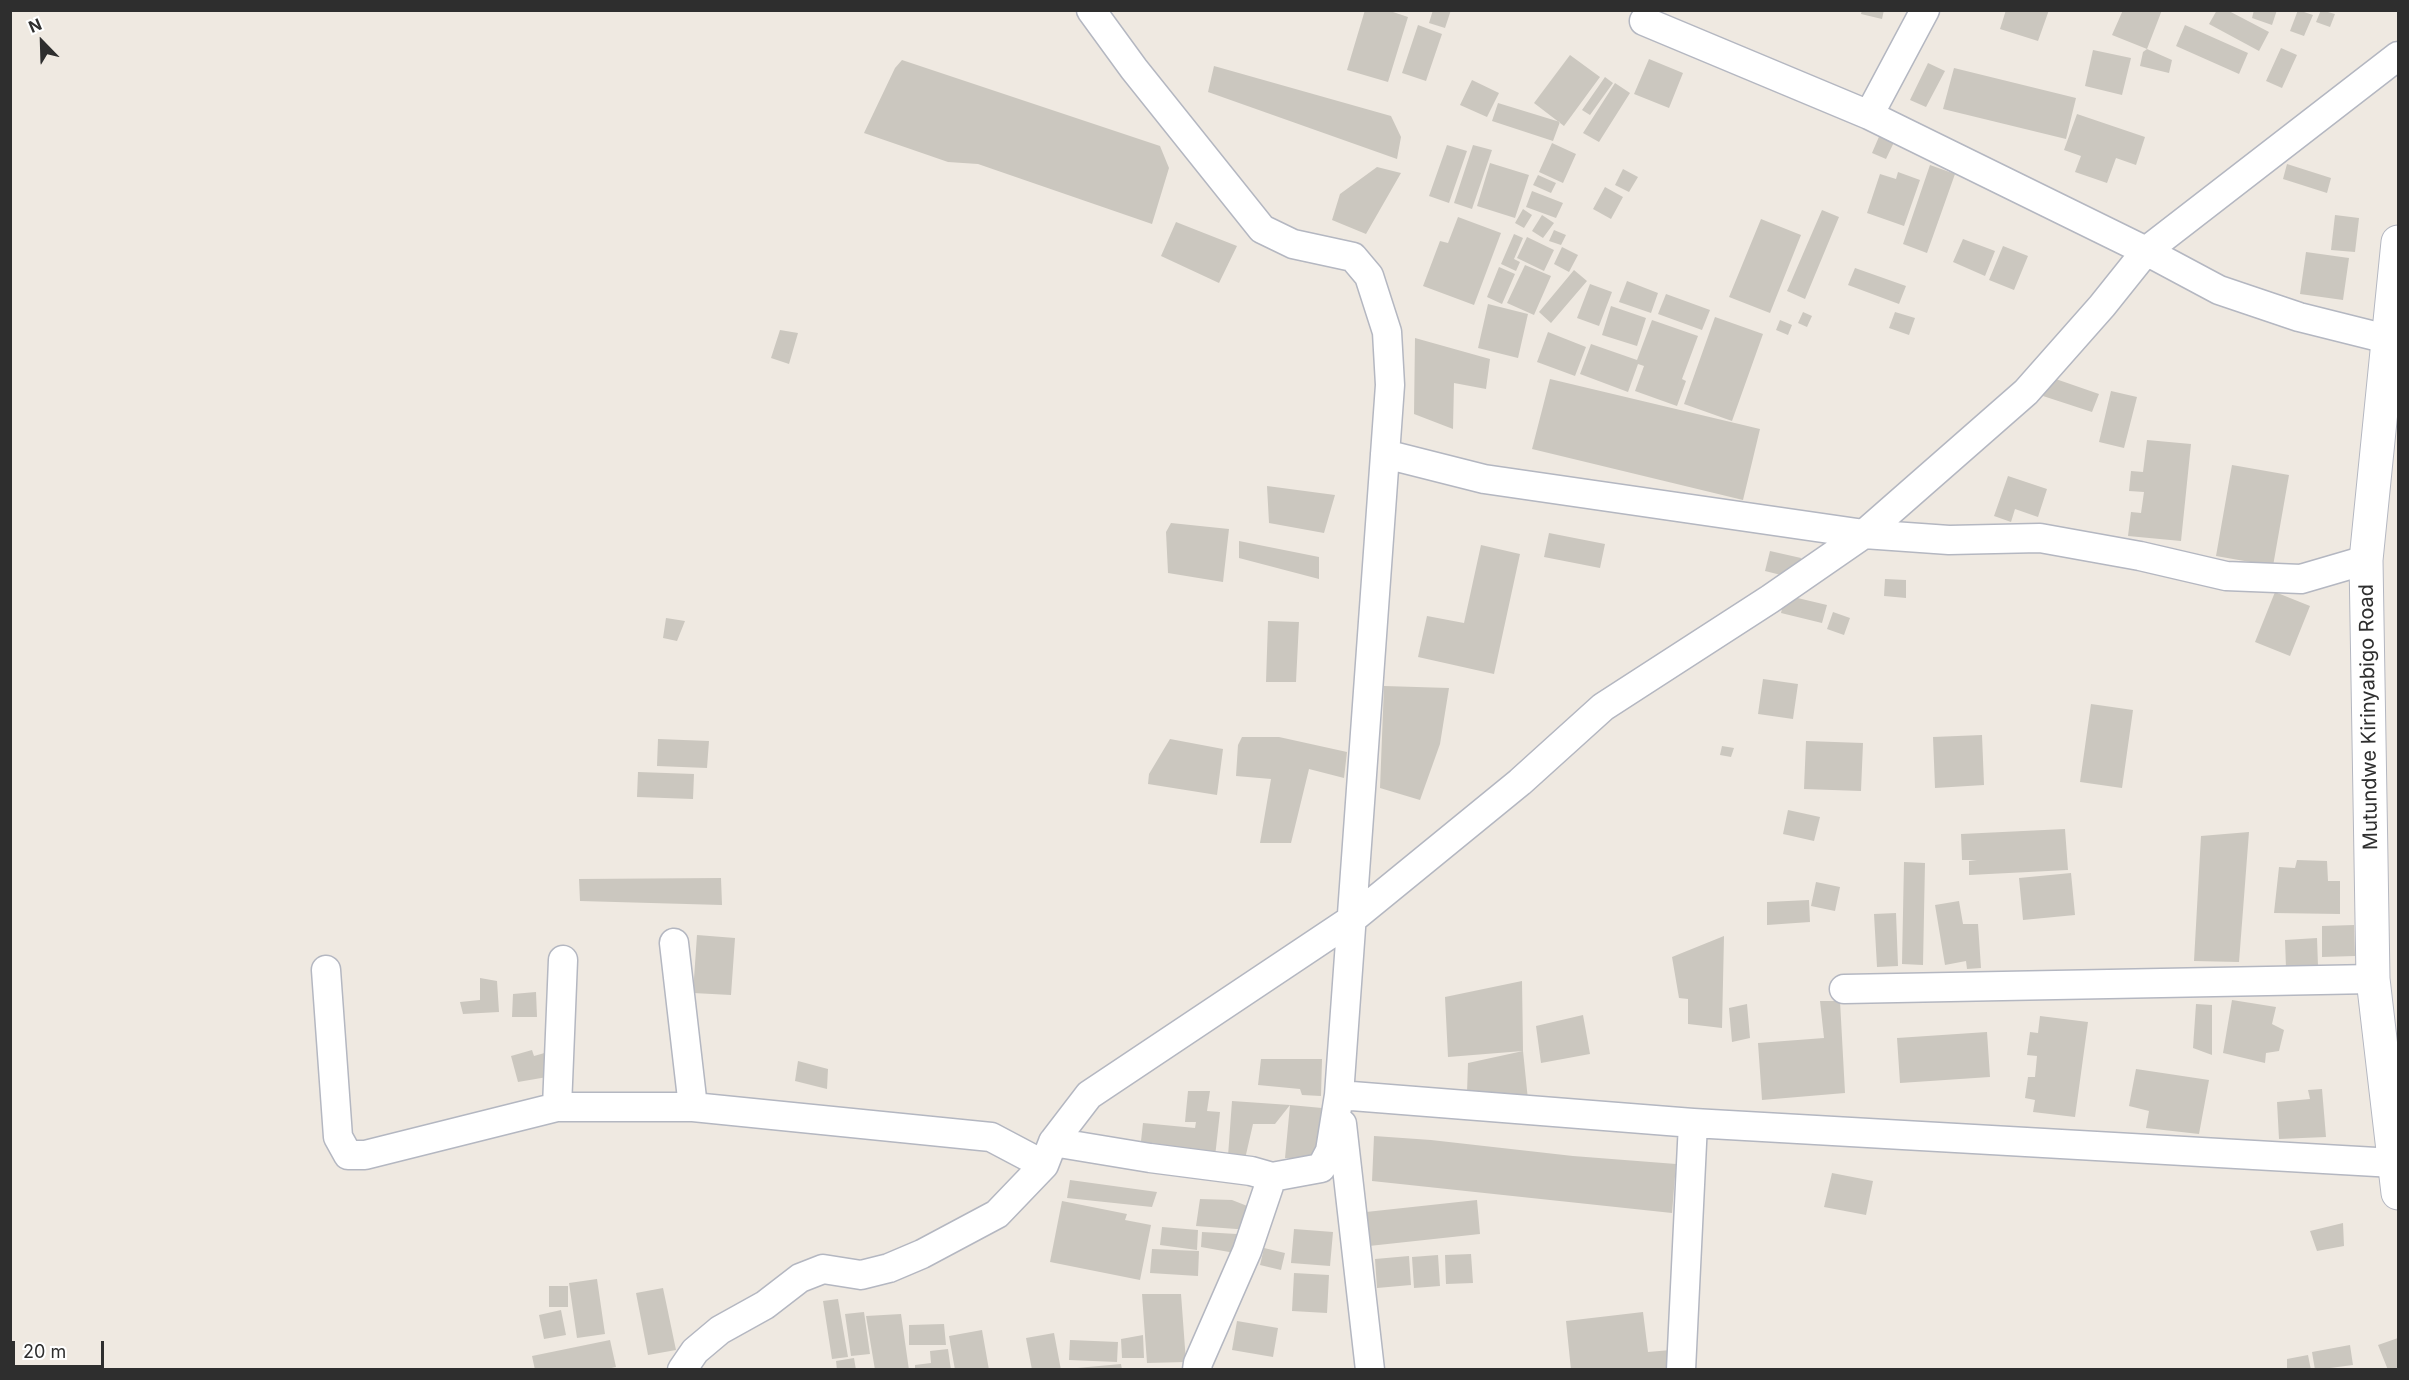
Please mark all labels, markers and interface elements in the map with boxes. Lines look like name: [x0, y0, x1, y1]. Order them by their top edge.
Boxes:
north arrow: [12, 12, 72, 72]
text: N: [25, 14, 44, 37]
street label: Mutundwe Kirinyabigo Road: [2355, 584, 2383, 850]
scale bar: [15, 1329, 106, 1367]
text: 20 m: [23, 1341, 66, 1362]

